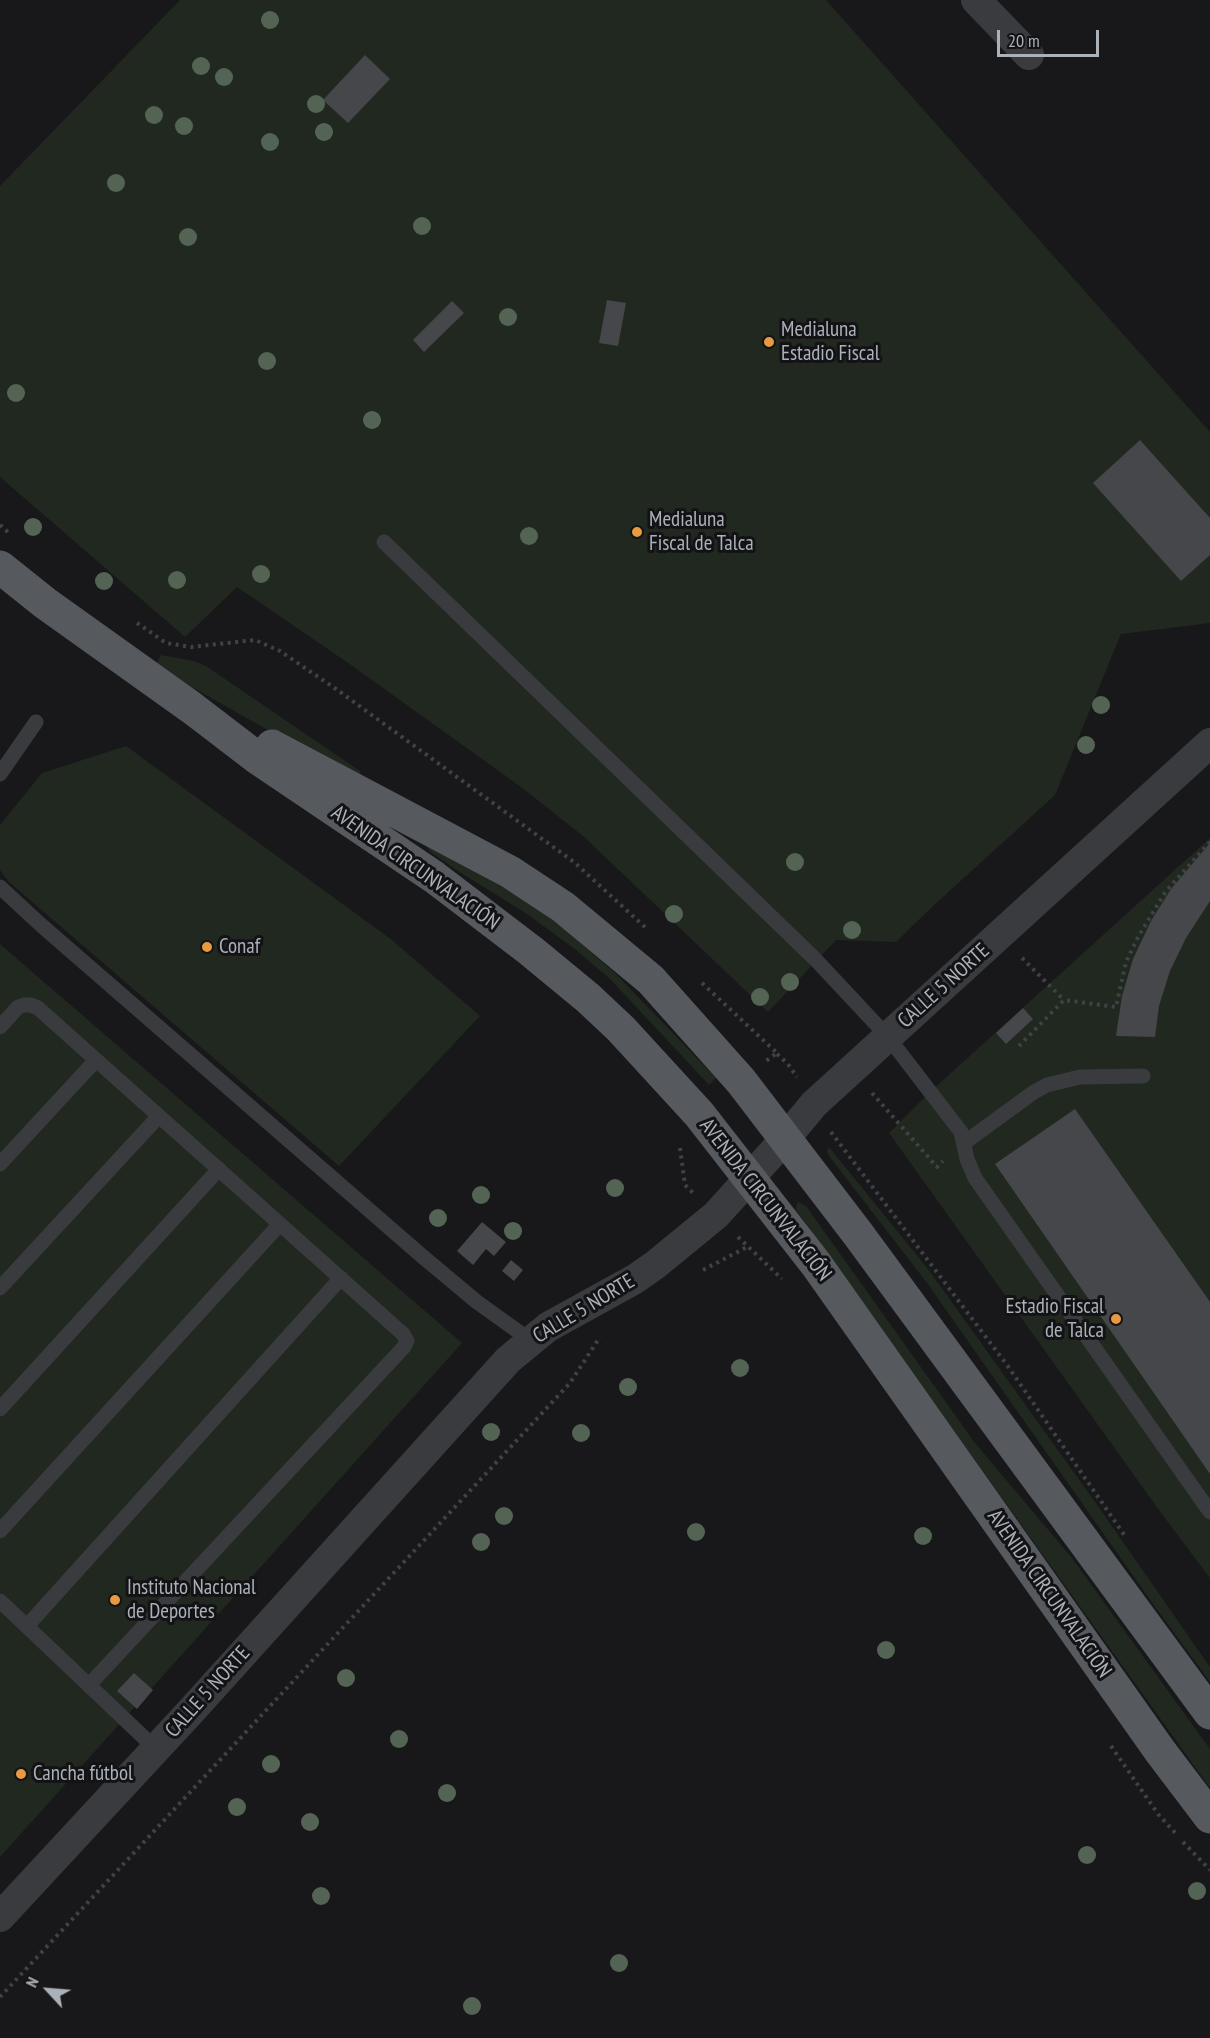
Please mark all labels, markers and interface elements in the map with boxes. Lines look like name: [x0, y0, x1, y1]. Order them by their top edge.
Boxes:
scale bar: [1000, 18, 1102, 56]
text: 20 m: [1008, 29, 1040, 52]
place label: Medialuna Estadio Fiscal: [781, 317, 880, 367]
marker: Medialuna Estadio Fiscal: [762, 335, 776, 349]
place label: Medialuna Fiscal de Talca: [649, 507, 754, 557]
marker: Medialuna Fiscal de Talca: [630, 525, 644, 539]
street label: AVENIDA CIRCUNVALACIÓN: [326, 801, 504, 935]
place label: Conaf: [219, 934, 260, 960]
street label: CALLE 5 NORTE: [893, 938, 995, 1034]
marker: Conaf: [200, 940, 214, 954]
street label: AVENIDA CIRCUNVALACIÓN: [694, 1114, 836, 1286]
street label: CALLE 5 NORTE: [529, 1269, 639, 1349]
place label: Estadio Fiscal de Talca: [1005, 1294, 1104, 1344]
marker: Estadio Fiscal de Talca: [1109, 1312, 1123, 1326]
street label: AVENIDA CIRCUNVALACIÓN: [982, 1505, 1116, 1683]
place label: Instituto Nacional de Deportes: [127, 1575, 256, 1625]
marker: Instituto Nacional de Deportes: [108, 1593, 122, 1607]
street label: CALLE 5 NORTE: [160, 1641, 256, 1743]
place label: Cancha fútbol: [33, 1761, 133, 1787]
marker: Cancha fútbol: [14, 1767, 28, 1781]
north arrow: [18, 1960, 78, 2020]
text: N: [21, 1974, 43, 1990]

